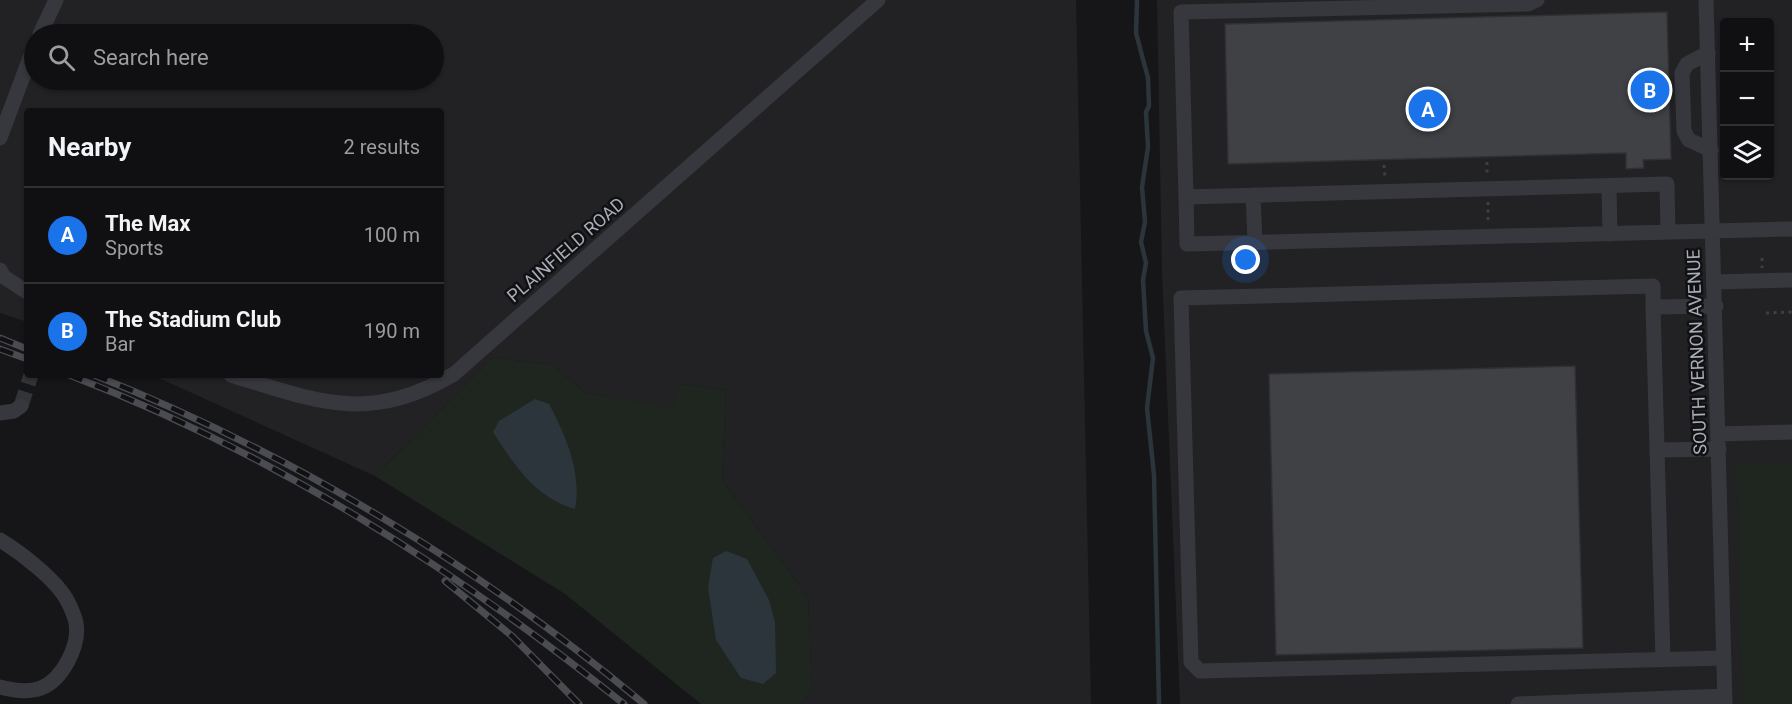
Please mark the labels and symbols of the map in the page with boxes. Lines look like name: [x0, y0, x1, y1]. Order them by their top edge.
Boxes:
pin: B: [1630, 68, 1670, 112]
pin: A: [1408, 86, 1448, 132]
street label: PLAINFIELD ROAD: [503, 193, 629, 306]
your location: [1231, 245, 1260, 274]
street label: SOUTH VERNON AVENUE: [1682, 249, 1711, 455]

